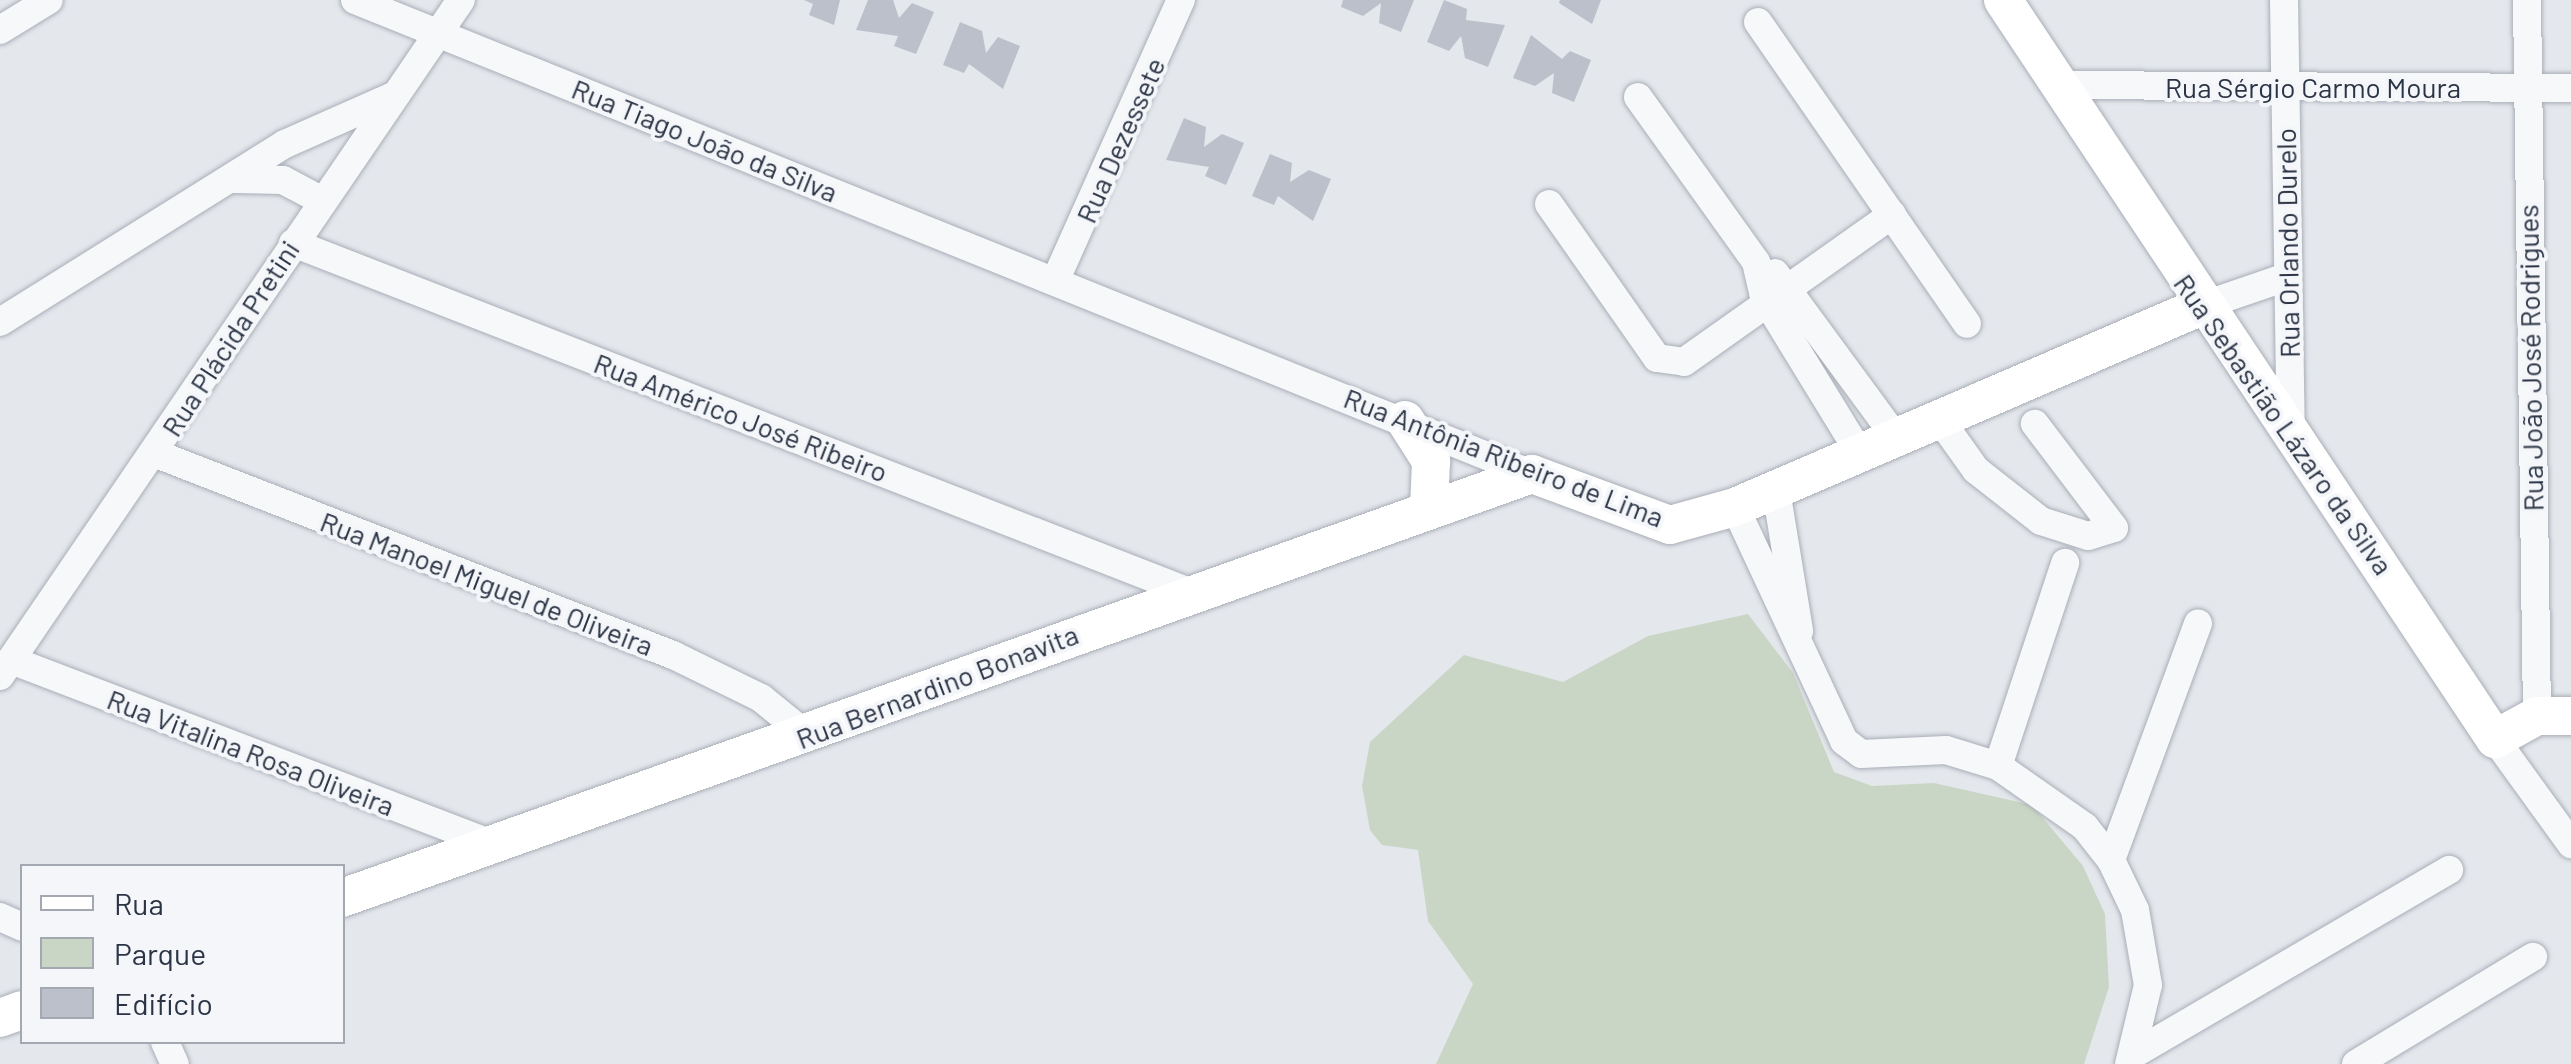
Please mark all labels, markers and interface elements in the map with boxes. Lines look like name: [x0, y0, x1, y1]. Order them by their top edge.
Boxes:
street label: Rua Dezessete: [1069, 52, 1171, 228]
street label: Rua Sérgio Carmo Moura: [2165, 70, 2461, 104]
street label: Rua Tiago João da Silva: [567, 71, 843, 209]
street label: Rua Orlando Durelo: [2268, 128, 2306, 358]
street label: Rua João José Rodrigues: [2511, 204, 2549, 512]
street label: Rua Plácida Pretini: [154, 234, 306, 442]
street label: Rua Sebastião Lázaro da Silva: [2167, 267, 2401, 581]
street label: Rua Américo José Ribeiro: [589, 345, 893, 489]
street label: Rua Antônia Ribeiro de Lima: [1339, 380, 1669, 534]
street label: Rua Manoel Miguel de Oliveira: [316, 504, 658, 662]
street label: Rua Bernardino Bonavita: [791, 617, 1083, 755]
street label: Rua Vitalina Rosa Oliveira: [103, 682, 399, 822]
legend: [20, 864, 345, 1044]
text: Rua: [114, 885, 164, 921]
text: Parque: [114, 935, 206, 971]
text: Edifício: [114, 985, 213, 1021]

